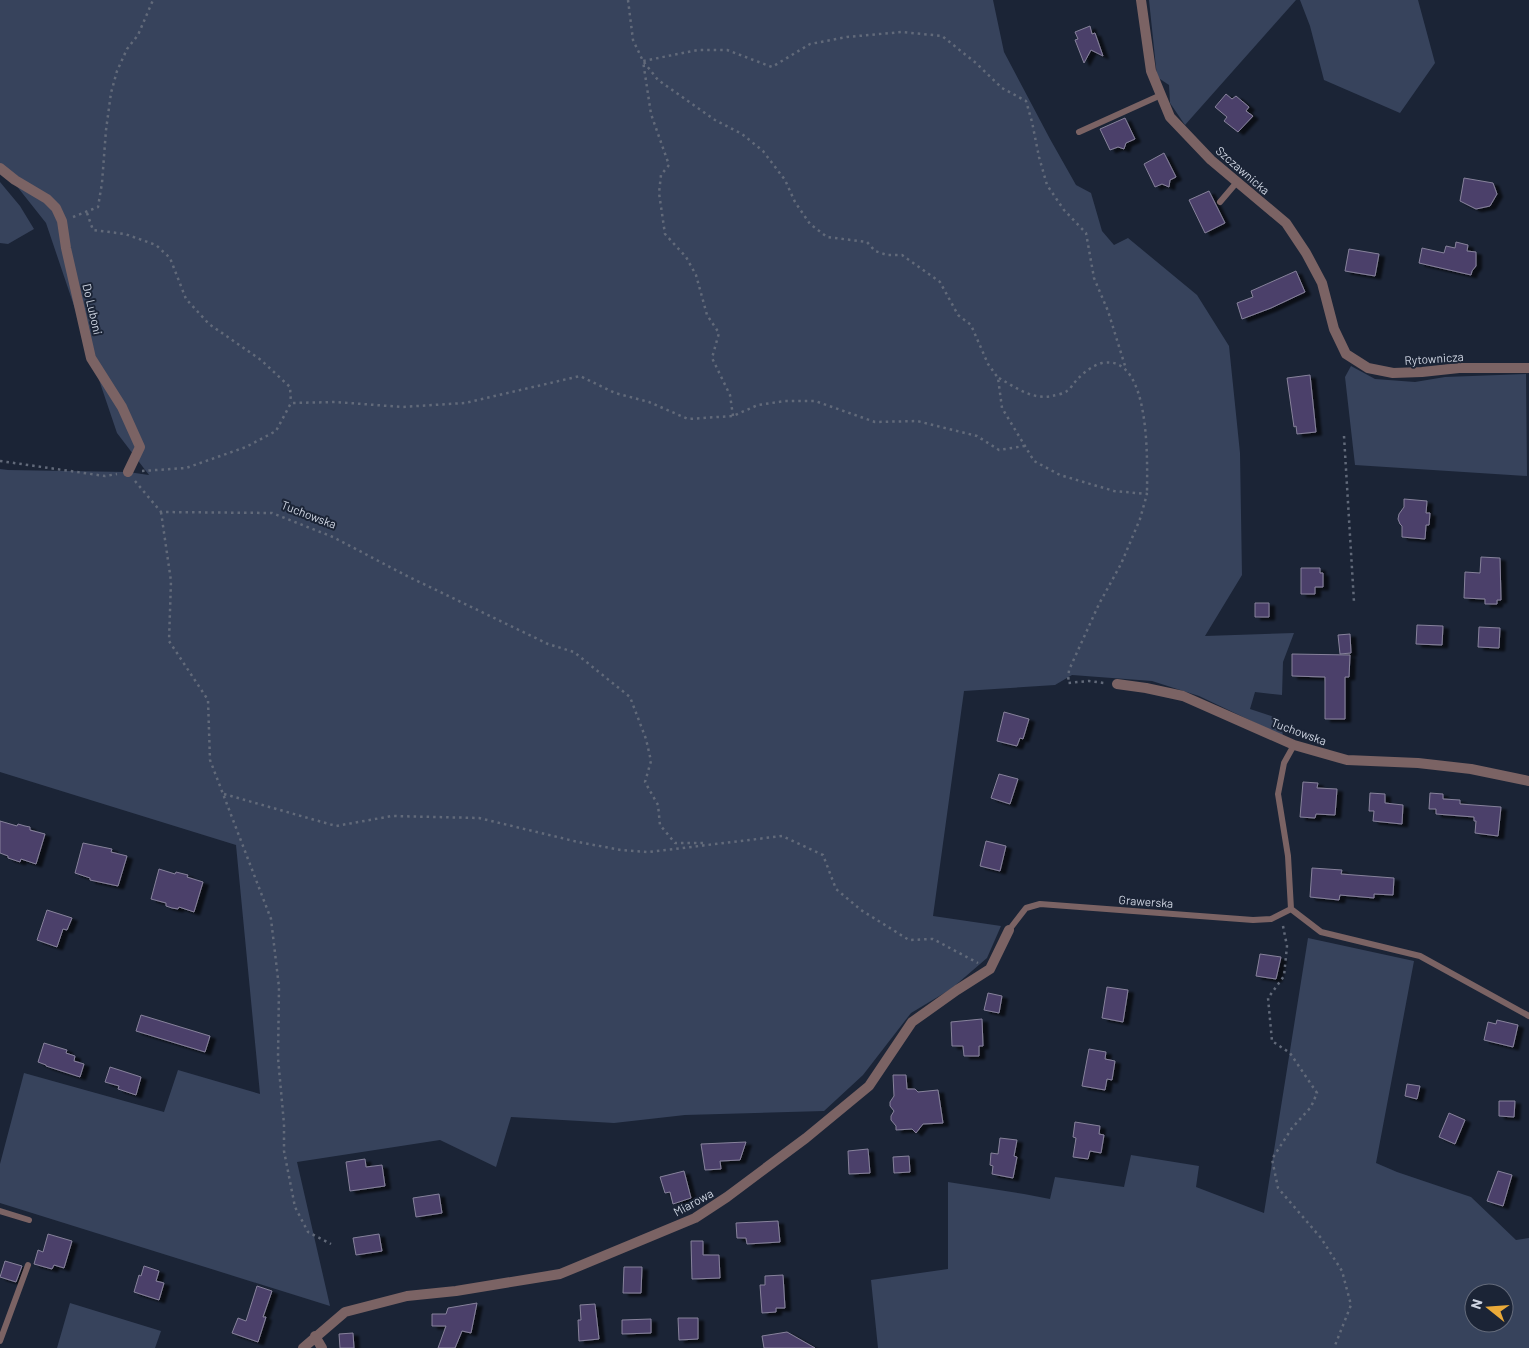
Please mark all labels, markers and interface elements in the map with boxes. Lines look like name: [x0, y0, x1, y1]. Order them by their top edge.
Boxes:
street label: Szczawnicka: [1213, 143, 1273, 197]
street label: Do Luboni: [80, 282, 106, 336]
street label: Rytownicza: [1404, 349, 1464, 367]
street label: Tuchowska: [280, 497, 338, 531]
street label: Tuchowska: [1269, 715, 1329, 747]
street label: Grawerska: [1118, 892, 1174, 910]
street label: Miarowa: [671, 1185, 715, 1219]
north arrow: [1464, 1283, 1514, 1333]
text: N: [1467, 1297, 1486, 1311]

